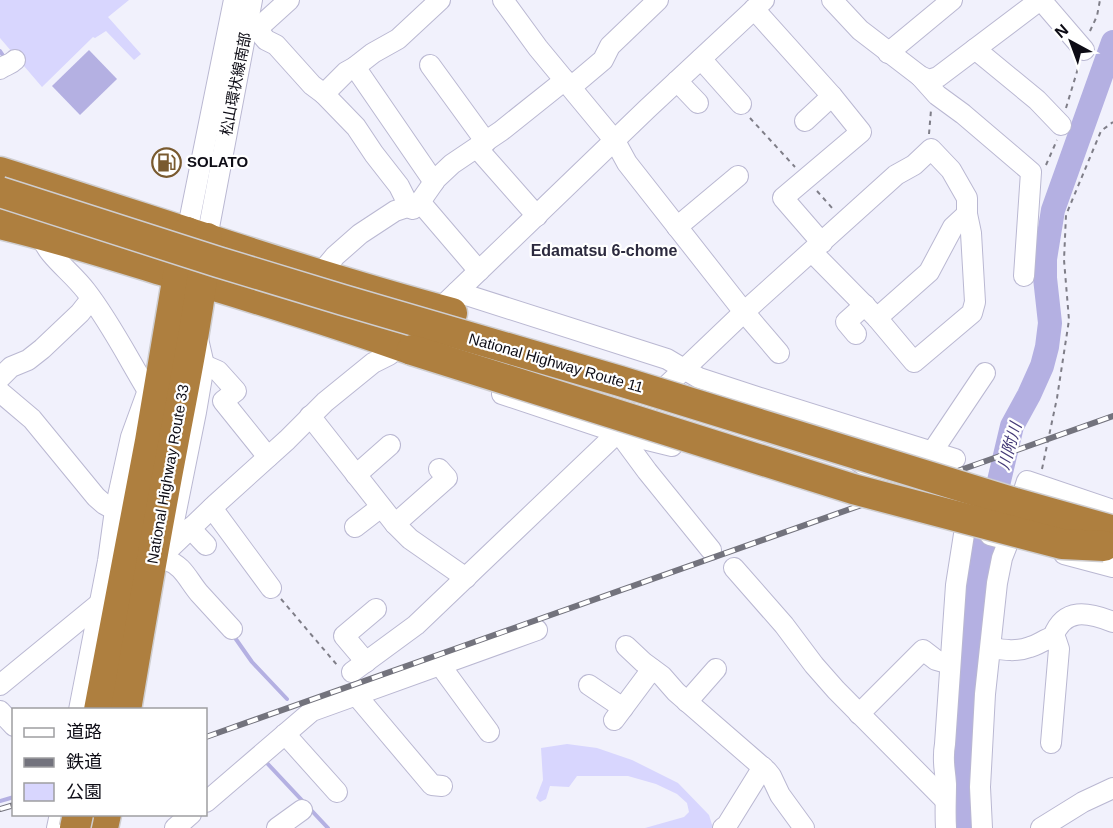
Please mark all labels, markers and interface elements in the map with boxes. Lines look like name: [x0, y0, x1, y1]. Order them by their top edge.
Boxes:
north arrow: [1041, 12, 1101, 72]
text: N: [1052, 21, 1071, 41]
street label: 松山環状線南部: [217, 31, 254, 137]
fuel station icon: SOLATO: [150, 146, 182, 178]
place label: SOLATO: [187, 153, 248, 170]
district label: Edamatsu 6-chome: [531, 242, 677, 259]
street label: National Highway Route 11: [467, 329, 645, 396]
street label: National Highway Route 33: [143, 383, 192, 565]
water label: 川附川: [995, 419, 1025, 472]
legend: [12, 708, 207, 816]
text: 道路: [66, 722, 102, 742]
text: 鉄道: [66, 752, 102, 772]
text: 公園: [66, 782, 102, 802]

